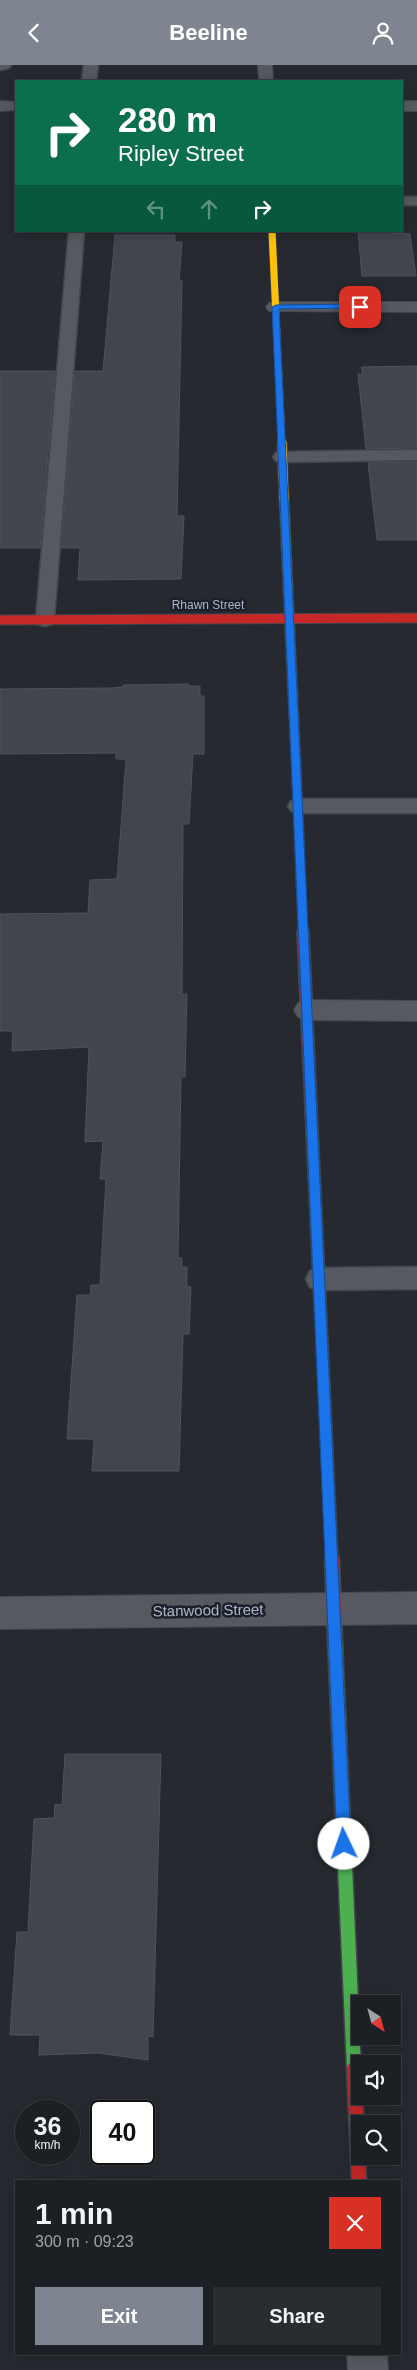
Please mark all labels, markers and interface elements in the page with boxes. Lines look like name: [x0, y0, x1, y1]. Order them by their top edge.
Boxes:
icon: back: [20, 19, 48, 47]
icon: person: [369, 19, 397, 47]
text: Beeline: [169, 20, 248, 45]
icon: right: [35, 100, 100, 165]
text: 280 m: [118, 100, 217, 139]
text: Ripley Street: [118, 141, 244, 166]
icon: left: [142, 195, 170, 223]
icon: ahead: [195, 195, 223, 223]
icon: right: [248, 195, 276, 223]
pin: [339, 286, 381, 328]
icon: arrive: [346, 293, 374, 321]
street label: Rhawn Street: [172, 598, 245, 612]
street label: Stanwood Street: [152, 1601, 264, 1619]
position arrow: [317, 1817, 369, 1869]
north arrow: [351, 1995, 401, 2045]
map controls: [351, 1995, 401, 2165]
button: sound: [351, 2055, 401, 2105]
speed limit sign: 40: [90, 2100, 155, 2165]
text: 36: [34, 2112, 61, 2140]
button: search: [351, 2115, 401, 2165]
text: km/h: [34, 2138, 61, 2152]
text: 1 min: [35, 2197, 113, 2230]
button: close: [329, 2197, 381, 2249]
text: 300 m · 09:23: [35, 2233, 134, 2250]
button: Exit: [35, 2287, 203, 2345]
button: Share: [213, 2287, 381, 2345]

